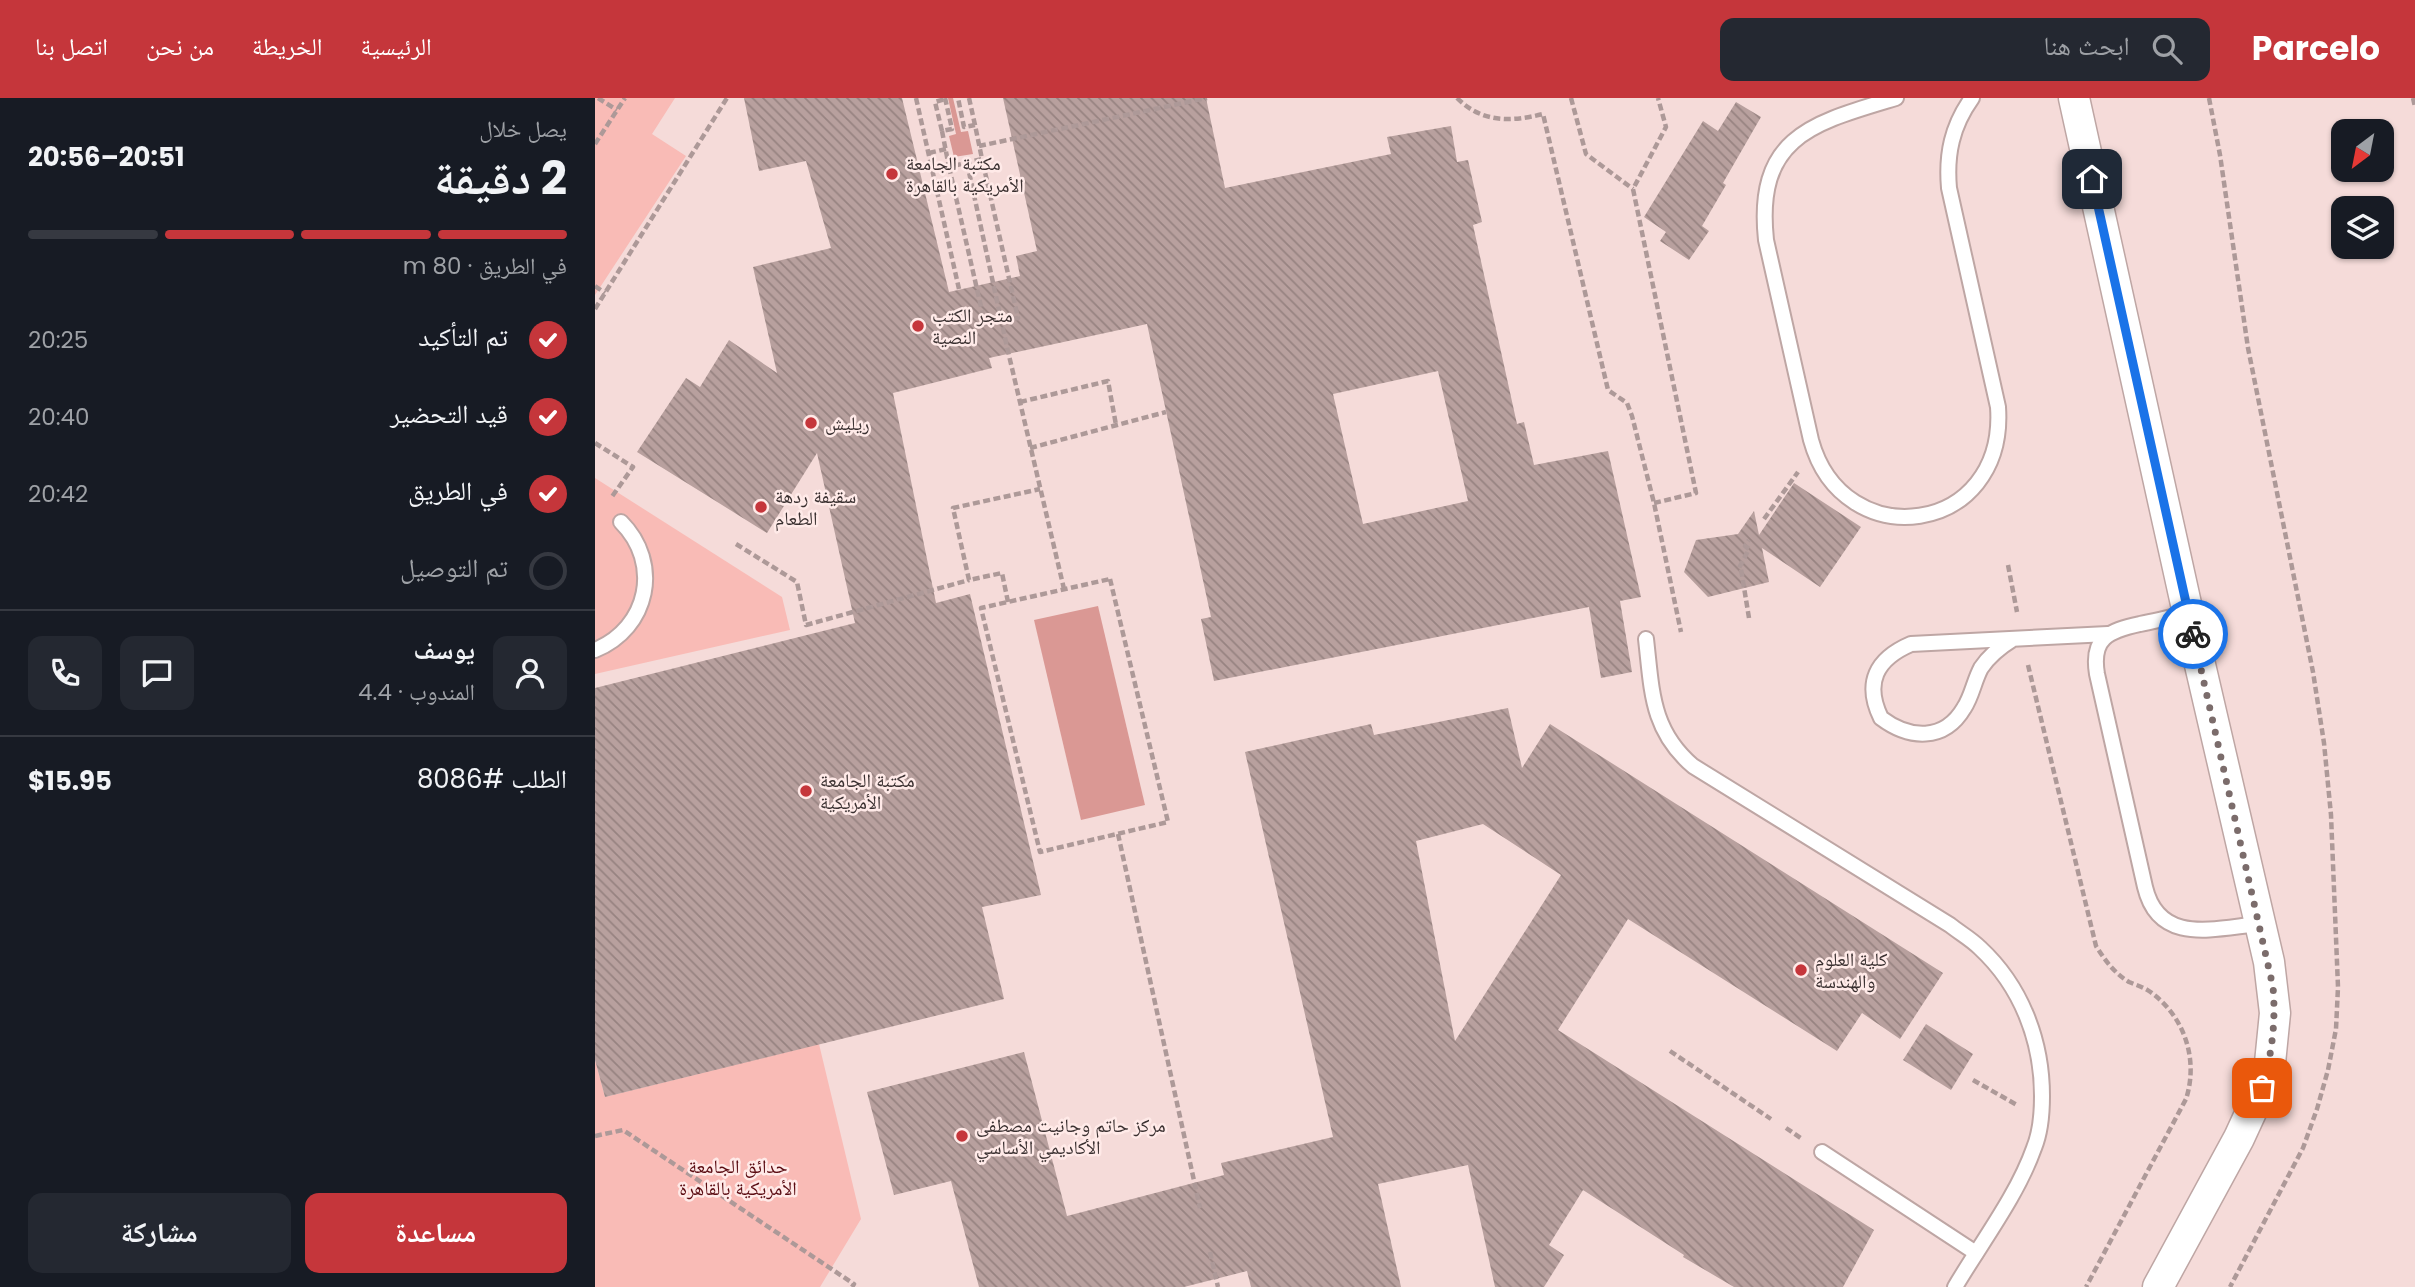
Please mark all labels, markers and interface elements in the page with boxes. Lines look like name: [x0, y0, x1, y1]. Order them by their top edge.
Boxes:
search box: [1720, 18, 2210, 81]
text: Parcelo: [2252, 25, 2380, 72]
text: ابحث هنا: [2044, 28, 2130, 64]
text: اتصل بنا: [35, 30, 108, 63]
text: من نحن: [146, 30, 214, 63]
text: الخريطة: [252, 30, 323, 63]
text: الرئيسية: [361, 30, 432, 63]
icon: search: [2148, 30, 2186, 68]
text: يصل خلال: [479, 113, 567, 145]
north arrow: [2331, 119, 2394, 182]
map controls: [2331, 119, 2394, 259]
text: 20:51–20:56: [28, 139, 185, 175]
text: 2 دقيقة: [434, 146, 567, 210]
pin: [2062, 149, 2122, 209]
place label: مكتبة الجامعة الأمريكية بالقاهرة: [906, 150, 1024, 199]
icon: home: [2073, 160, 2111, 198]
marker: مكتبة الجامعة الأمريكية بالقاهرة: [884, 166, 900, 182]
button: layers: [2331, 196, 2394, 259]
text: في الطريق · 80 m: [403, 250, 567, 282]
place label: متجر الكتب النصية: [932, 302, 1013, 351]
marker: متجر الكتب النصية: [910, 318, 926, 334]
text: تم التأكيد: [418, 319, 508, 355]
icon: check: [529, 321, 567, 359]
text: 20:25: [28, 324, 88, 356]
text: قيد التحضير: [390, 396, 508, 432]
icon: check: [529, 398, 567, 436]
text: 20:40: [28, 401, 89, 433]
place label: ريليش: [825, 410, 870, 437]
marker: ريليش: [803, 415, 819, 431]
text: في الطريق: [408, 473, 508, 509]
icon: check: [529, 475, 567, 513]
text: 20:42: [28, 478, 88, 510]
place label: سقيفة ردهة الطعام: [775, 483, 856, 532]
marker: سقيفة ردهة الطعام: [753, 499, 769, 515]
text: تم التوصيل: [400, 550, 508, 586]
courier: [2158, 599, 2228, 669]
icon: bike: [2174, 615, 2212, 653]
text: يوسف: [414, 632, 475, 668]
button: phone: [28, 636, 102, 710]
button: chat: [120, 636, 194, 710]
button: person: [493, 636, 567, 710]
text: المندوب · 4.4: [358, 676, 475, 708]
text: الطلب #8086: [417, 761, 567, 797]
text: $15.95: [28, 763, 112, 799]
place label: مكتبة الجامعة الأمريكية: [820, 767, 915, 816]
marker: مكتبة الجامعة الأمريكية: [798, 783, 814, 799]
place label: كلية العلوم والهندسة: [1815, 946, 1887, 995]
marker: كلية العلوم والهندسة: [1793, 962, 1809, 978]
pin: [2232, 1058, 2292, 1118]
icon: bag: [2243, 1069, 2281, 1107]
place label: مركز حاتم وجانيت مصطفى الأكاديمي الأساسي: [976, 1112, 1166, 1163]
marker: مركز حاتم وجانيت مصطفى الأكاديمي الأساسي: [954, 1128, 970, 1144]
park label: حدائق الجامعة الأمريكية بالقاهرة: [679, 1153, 797, 1202]
button: مشاركة: [28, 1193, 291, 1273]
button: مساعدة: [305, 1193, 567, 1273]

